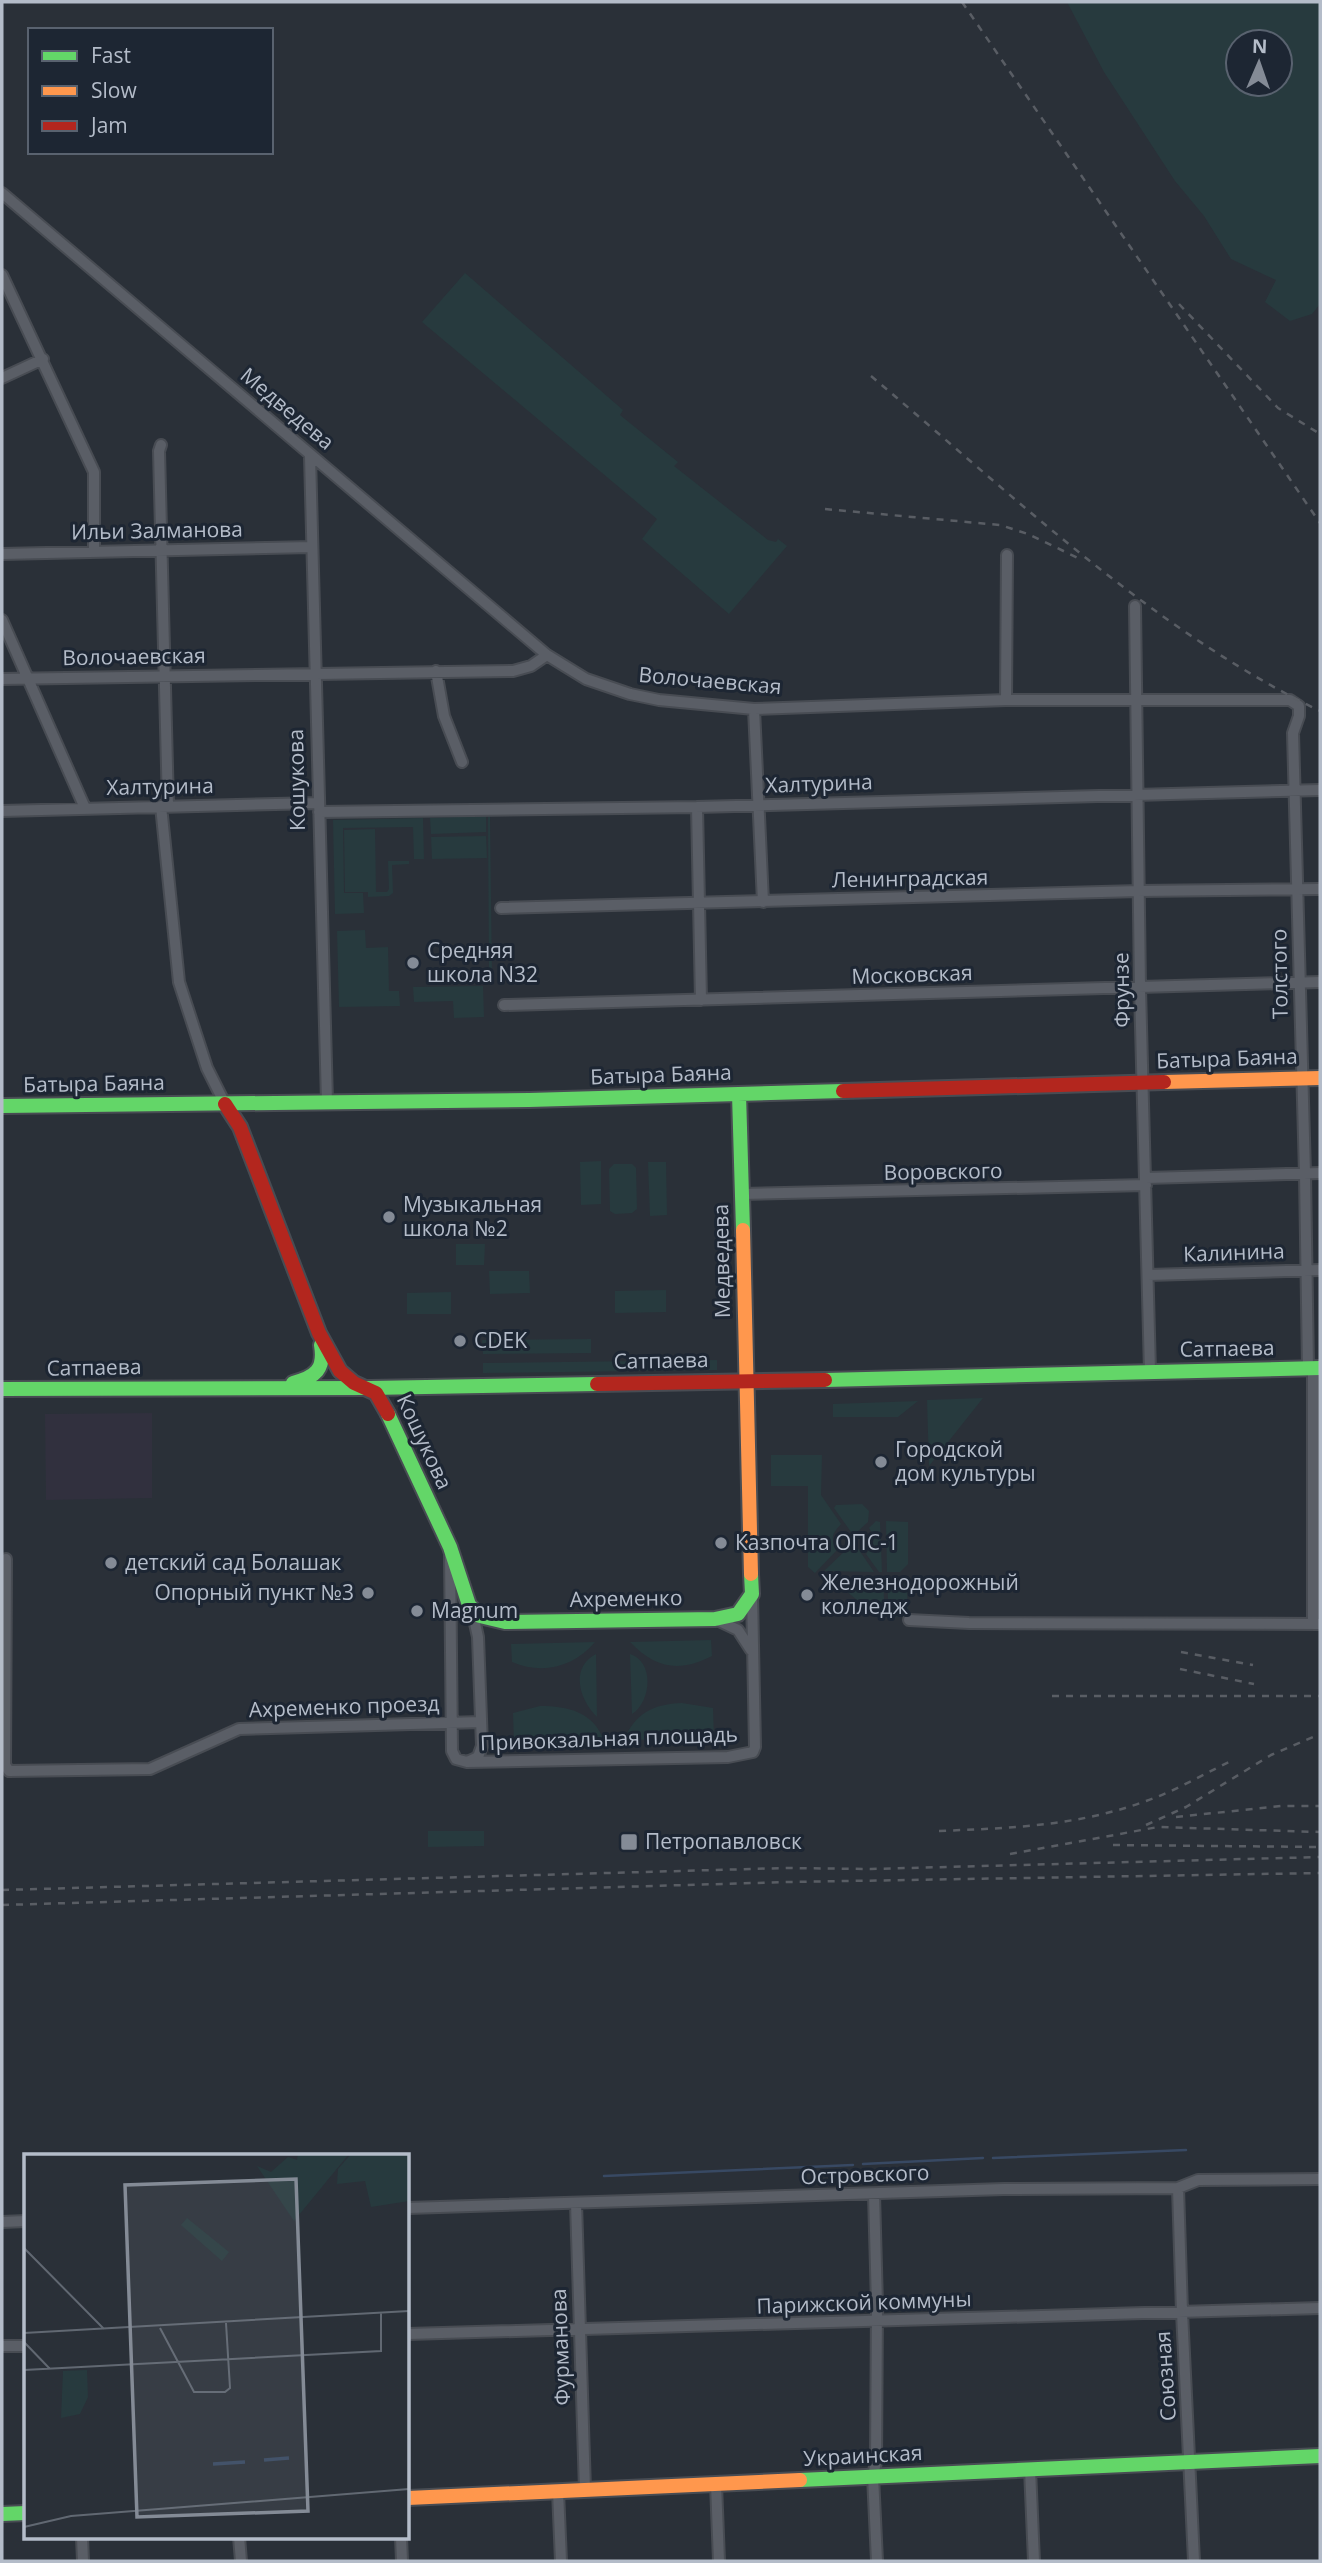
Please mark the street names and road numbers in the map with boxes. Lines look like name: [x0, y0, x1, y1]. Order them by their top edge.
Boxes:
street label: Медведева: [235, 361, 340, 456]
street label: Ильи Залманова: [71, 515, 243, 545]
street label: Волочаевская: [62, 641, 206, 671]
street label: Волочаевская: [637, 660, 783, 700]
street label: Кошукова: [281, 729, 311, 831]
street label: Халтурина: [765, 767, 873, 799]
street label: Халтурина: [106, 771, 214, 801]
street label: Ленинградская: [832, 863, 988, 893]
street label: Толстого: [1264, 929, 1294, 1019]
street label: Фрунзе: [1106, 952, 1136, 1028]
street label: Московская: [851, 958, 973, 990]
street label: Батыра Баяна: [1156, 1042, 1298, 1074]
street label: Батыра Баяна: [590, 1058, 732, 1090]
street label: Батыра Баяна: [23, 1068, 165, 1098]
street label: Воровского: [883, 1156, 1003, 1186]
street label: Медведева: [706, 1204, 736, 1318]
street label: Калинина: [1183, 1236, 1285, 1268]
street label: Сатпаева: [1179, 1333, 1275, 1363]
street label: Сатпаева: [613, 1345, 709, 1375]
street label: Сатпаева: [46, 1352, 142, 1382]
street label: Кошукова: [391, 1390, 459, 1494]
street label: Ахременко: [569, 1583, 683, 1613]
street label: Ахременко проезд: [248, 1689, 440, 1723]
street label: Привокзальная площадь: [480, 1720, 738, 1756]
street label: Островского: [800, 2158, 930, 2190]
street label: Парижской коммуны: [756, 2284, 972, 2320]
street label: Фурманова: [544, 2288, 576, 2406]
street label: Союзная: [1148, 2330, 1182, 2422]
street label: Украинская: [803, 2438, 923, 2472]

